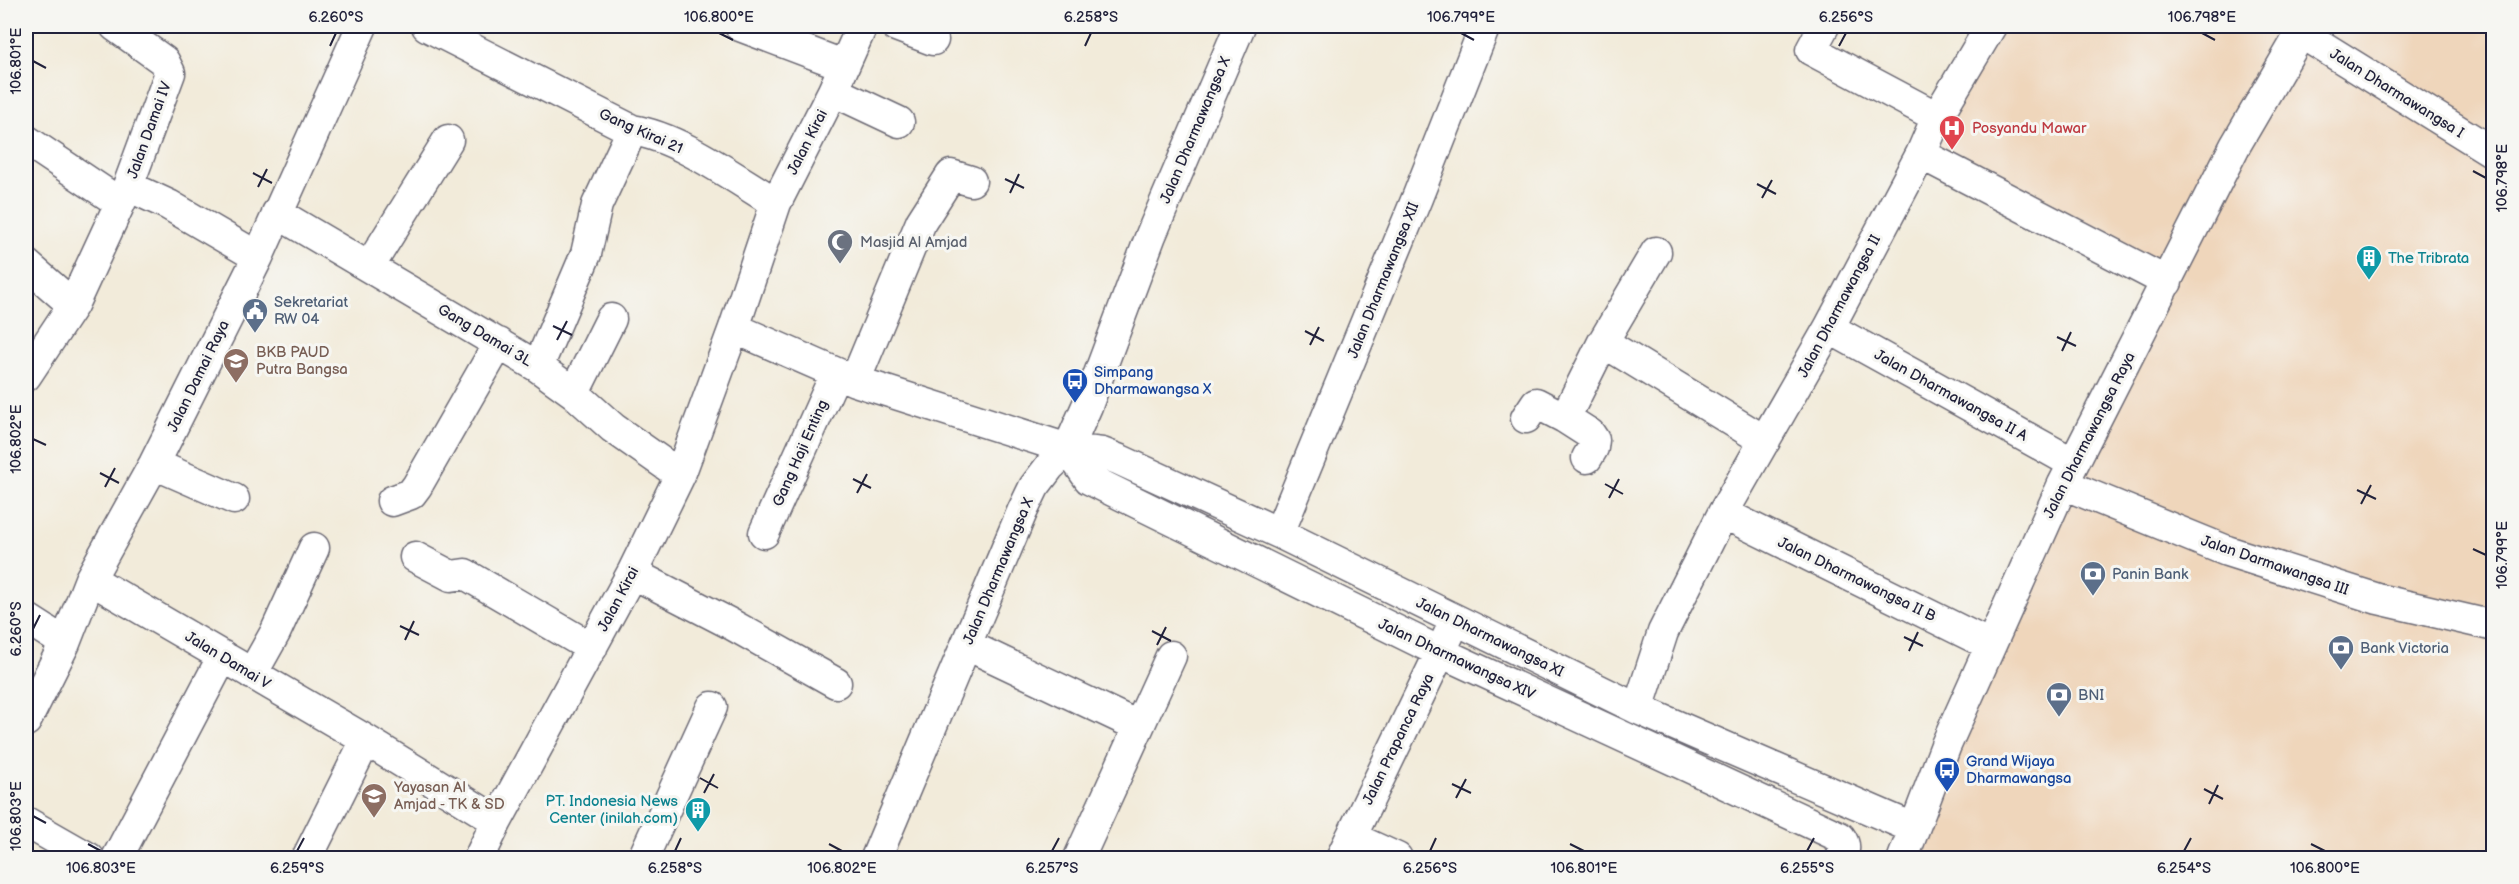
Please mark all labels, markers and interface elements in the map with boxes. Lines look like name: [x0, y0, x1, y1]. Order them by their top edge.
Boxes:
text: 6.260°S: [309, 8, 363, 27]
text: 106.800°E: [684, 8, 754, 27]
text: 6.258°S: [1064, 8, 1118, 27]
text: 106.799°E: [1427, 8, 1495, 27]
text: 6.256°S: [1819, 8, 1873, 27]
text: 106.798°E: [2168, 8, 2236, 27]
text: 106.801°E: [7, 27, 26, 94]
street label: Jalan Dharmawangsa I: [2326, 44, 2468, 143]
street label: Jalan Dharmawangsa X: [1156, 54, 1235, 206]
street label: Jalan Damai IV: [123, 78, 176, 181]
street label: Gang Kirai 21: [596, 105, 686, 158]
street label: Jalan Kirai: [783, 106, 832, 178]
hospital icon: Posyandu Mawar: [1937, 113, 1967, 151]
place label: Posyandu Mawar: [1972, 119, 2087, 138]
text: 106.798°E: [2493, 144, 2512, 212]
street label: Jalan Dharmawangsa XII: [1343, 199, 1424, 361]
mosque icon: Masjid Al Amjad: [825, 227, 855, 265]
street label: Jalan Dharmawangsa II: [1794, 231, 1885, 381]
place label: Masjid Al Amjad: [860, 233, 967, 252]
building icon: The Tribrata: [2354, 243, 2384, 281]
place label: The Tribrata: [2388, 249, 2469, 268]
place label: Sekretariat RW 04: [274, 293, 348, 329]
public building icon: Sekretariat RW 04: [240, 296, 270, 334]
street label: Gang Damai 3L: [434, 300, 536, 371]
street label: Jalan Damai Raya: [163, 317, 234, 435]
place label: BKB PAUD Putra Bangsa: [256, 343, 348, 379]
street label: Jalan Dharmawangsa II A: [1871, 345, 2031, 446]
school or university icon: BKB PAUD Putra Bangsa: [221, 346, 251, 384]
street label: Jalan Dharmawangsa Raya: [2039, 349, 2140, 521]
place label: Simpang Dharmawangsa X: [1094, 363, 1212, 399]
bus stop icon: Simpang Dharmawangsa X: [1060, 366, 1090, 404]
street label: Gang Haji Enting: [768, 397, 833, 510]
text: 106.802°E: [7, 404, 26, 474]
street label: Jalan Dharmawangsa X: [959, 495, 1038, 647]
text: 106.799°E: [2493, 521, 2512, 589]
street label: Jalan Darmawangsa III: [2198, 531, 2352, 600]
street label: Jalan Dharmawangsa II B: [1775, 533, 1939, 626]
bank icon: Panin Bank: [2078, 559, 2108, 597]
street label: Jalan Kirai: [593, 564, 643, 635]
place label: Panin Bank: [2112, 565, 2189, 584]
street label: Jalan Dharmawangsa XI: [1413, 593, 1567, 682]
text: 6.260°S: [7, 602, 26, 656]
street label: Jalan Dharmawangsa XIV: [1375, 615, 1539, 705]
street label: Jalan Damai V: [181, 627, 275, 694]
bank icon: Bank Victoria: [2326, 633, 2356, 671]
place label: Bank Victoria: [2360, 639, 2449, 658]
street label: Jalan Prapanca Raya: [1358, 671, 1438, 808]
bank icon: BNI: [2044, 680, 2074, 718]
place label: BNI: [2078, 686, 2105, 705]
place label: Grand Wijaya Dharmawangsa: [1966, 752, 2072, 788]
bus stop icon: Grand Wijaya Dharmawangsa: [1932, 755, 1962, 793]
place label: Yayasan Al Amjad - TK & SD: [393, 778, 505, 814]
text: 106.803°E: [7, 781, 26, 851]
school or university icon: Yayasan Al Amjad - TK & SD: [359, 781, 389, 819]
place label: PT. Indonesia News Center (inilah.com): [546, 792, 679, 828]
building icon: PT. Indonesia News Center (inilah.com): [683, 795, 713, 833]
text: 106.803°E: [66, 859, 136, 878]
text: 6.259°S: [270, 859, 324, 878]
text: 6.258°S: [648, 859, 702, 878]
text: 106.802°E: [807, 859, 877, 878]
text: 6.257°S: [1026, 859, 1078, 878]
text: 6.256°S: [1403, 859, 1457, 878]
text: 106.801°E: [1551, 859, 1618, 878]
text: 6.255°S: [1780, 859, 1834, 878]
text: 6.254°S: [2157, 859, 2211, 878]
text: 106.800°E: [2290, 859, 2360, 878]

